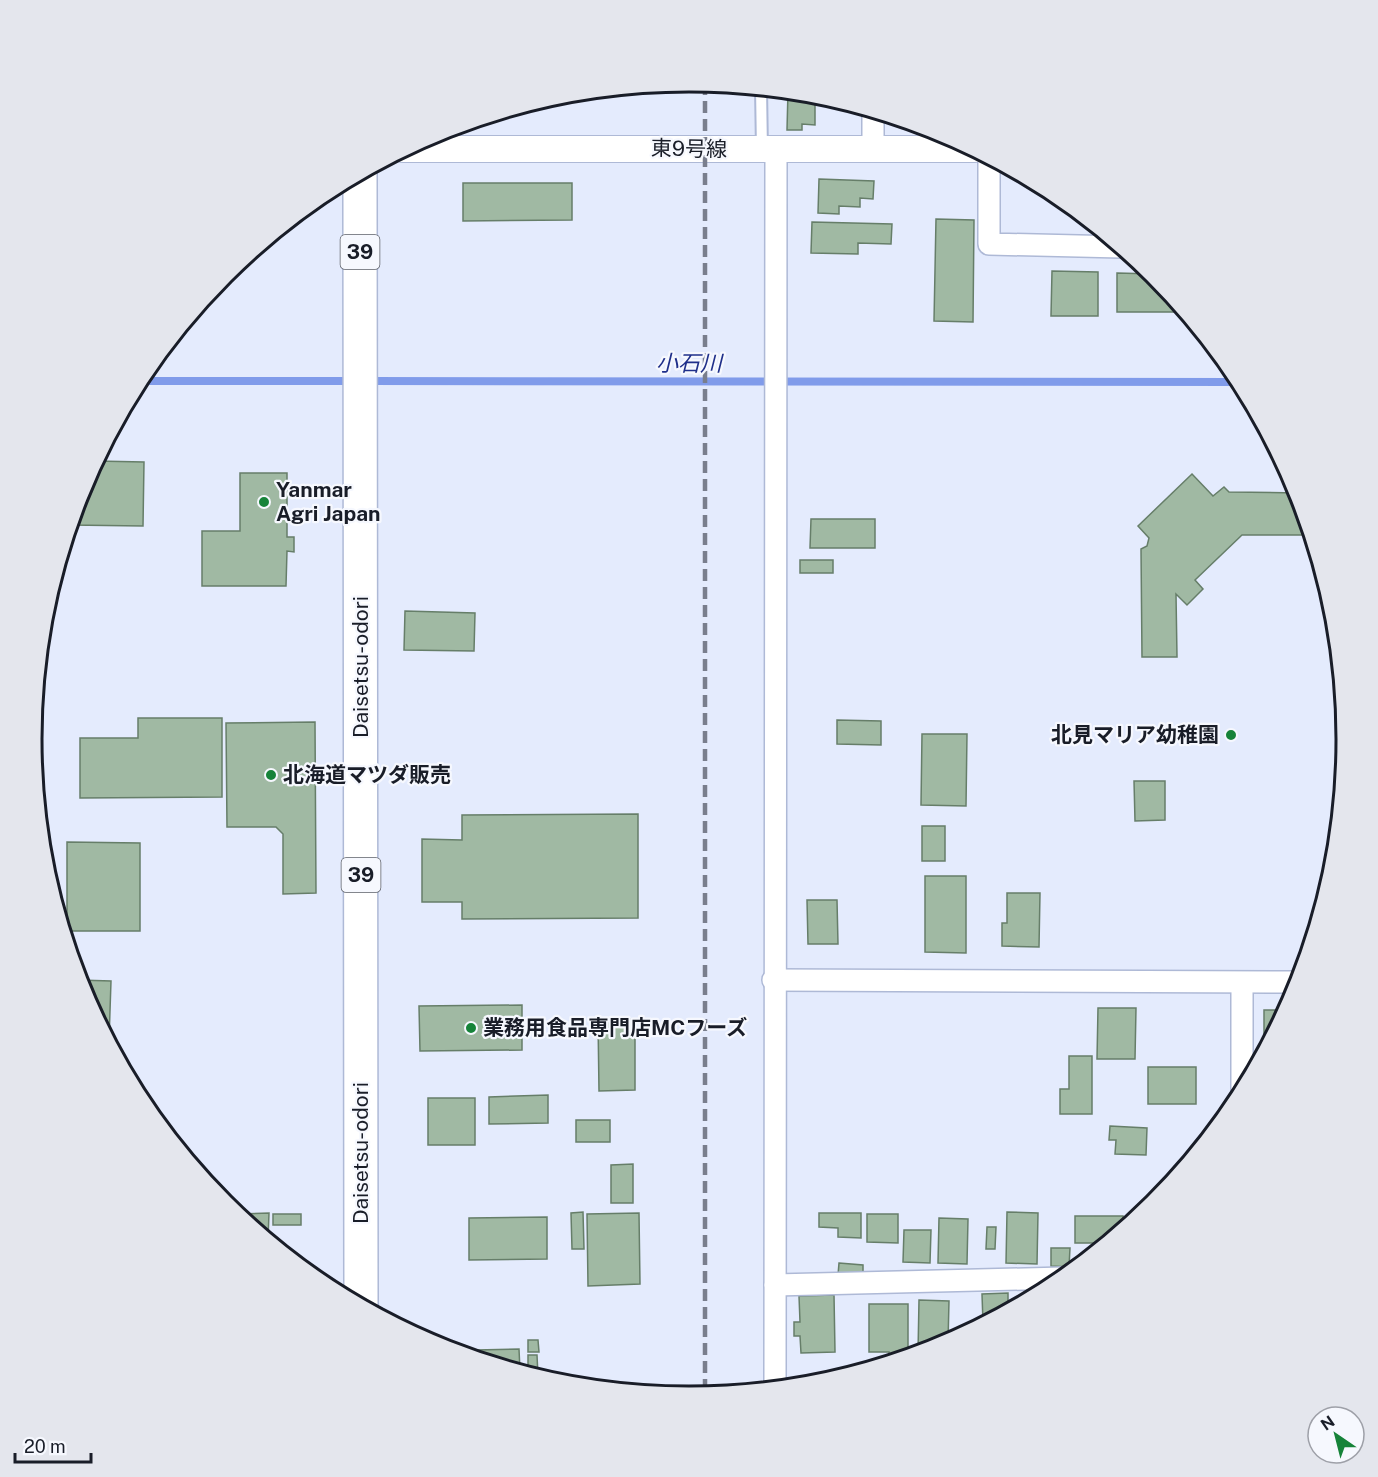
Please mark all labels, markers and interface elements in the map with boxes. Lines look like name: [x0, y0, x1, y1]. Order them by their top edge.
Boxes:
street label: 東9号線: [651, 135, 727, 162]
road number: 39: [340, 235, 380, 269]
water label: 小石川: [656, 350, 724, 376]
place label: Yanmar Agri Japan: [276, 477, 381, 526]
marker: Yanmar Agri Japan: [257, 495, 271, 509]
street label: Daisetsu-odori: [348, 596, 373, 738]
place label: 北見マリア幼稚園: [1051, 722, 1219, 747]
marker: 北見マリア幼稚園: [1224, 728, 1238, 742]
place label: 北海道マツダ販売: [283, 762, 451, 787]
marker: 北海道マツダ販売: [264, 768, 278, 782]
road number: 39: [342, 858, 380, 892]
place label: 業務用食品専門店MCフーズ: [483, 1015, 747, 1040]
marker: 業務用食品専門店MCフーズ: [464, 1021, 478, 1035]
street label: Daisetsu-odori: [348, 1082, 373, 1224]
north arrow: [1306, 1405, 1366, 1465]
text: N: [1317, 1412, 1338, 1434]
scale bar: [15, 1426, 92, 1464]
text: 20 m: [24, 1436, 66, 1457]

